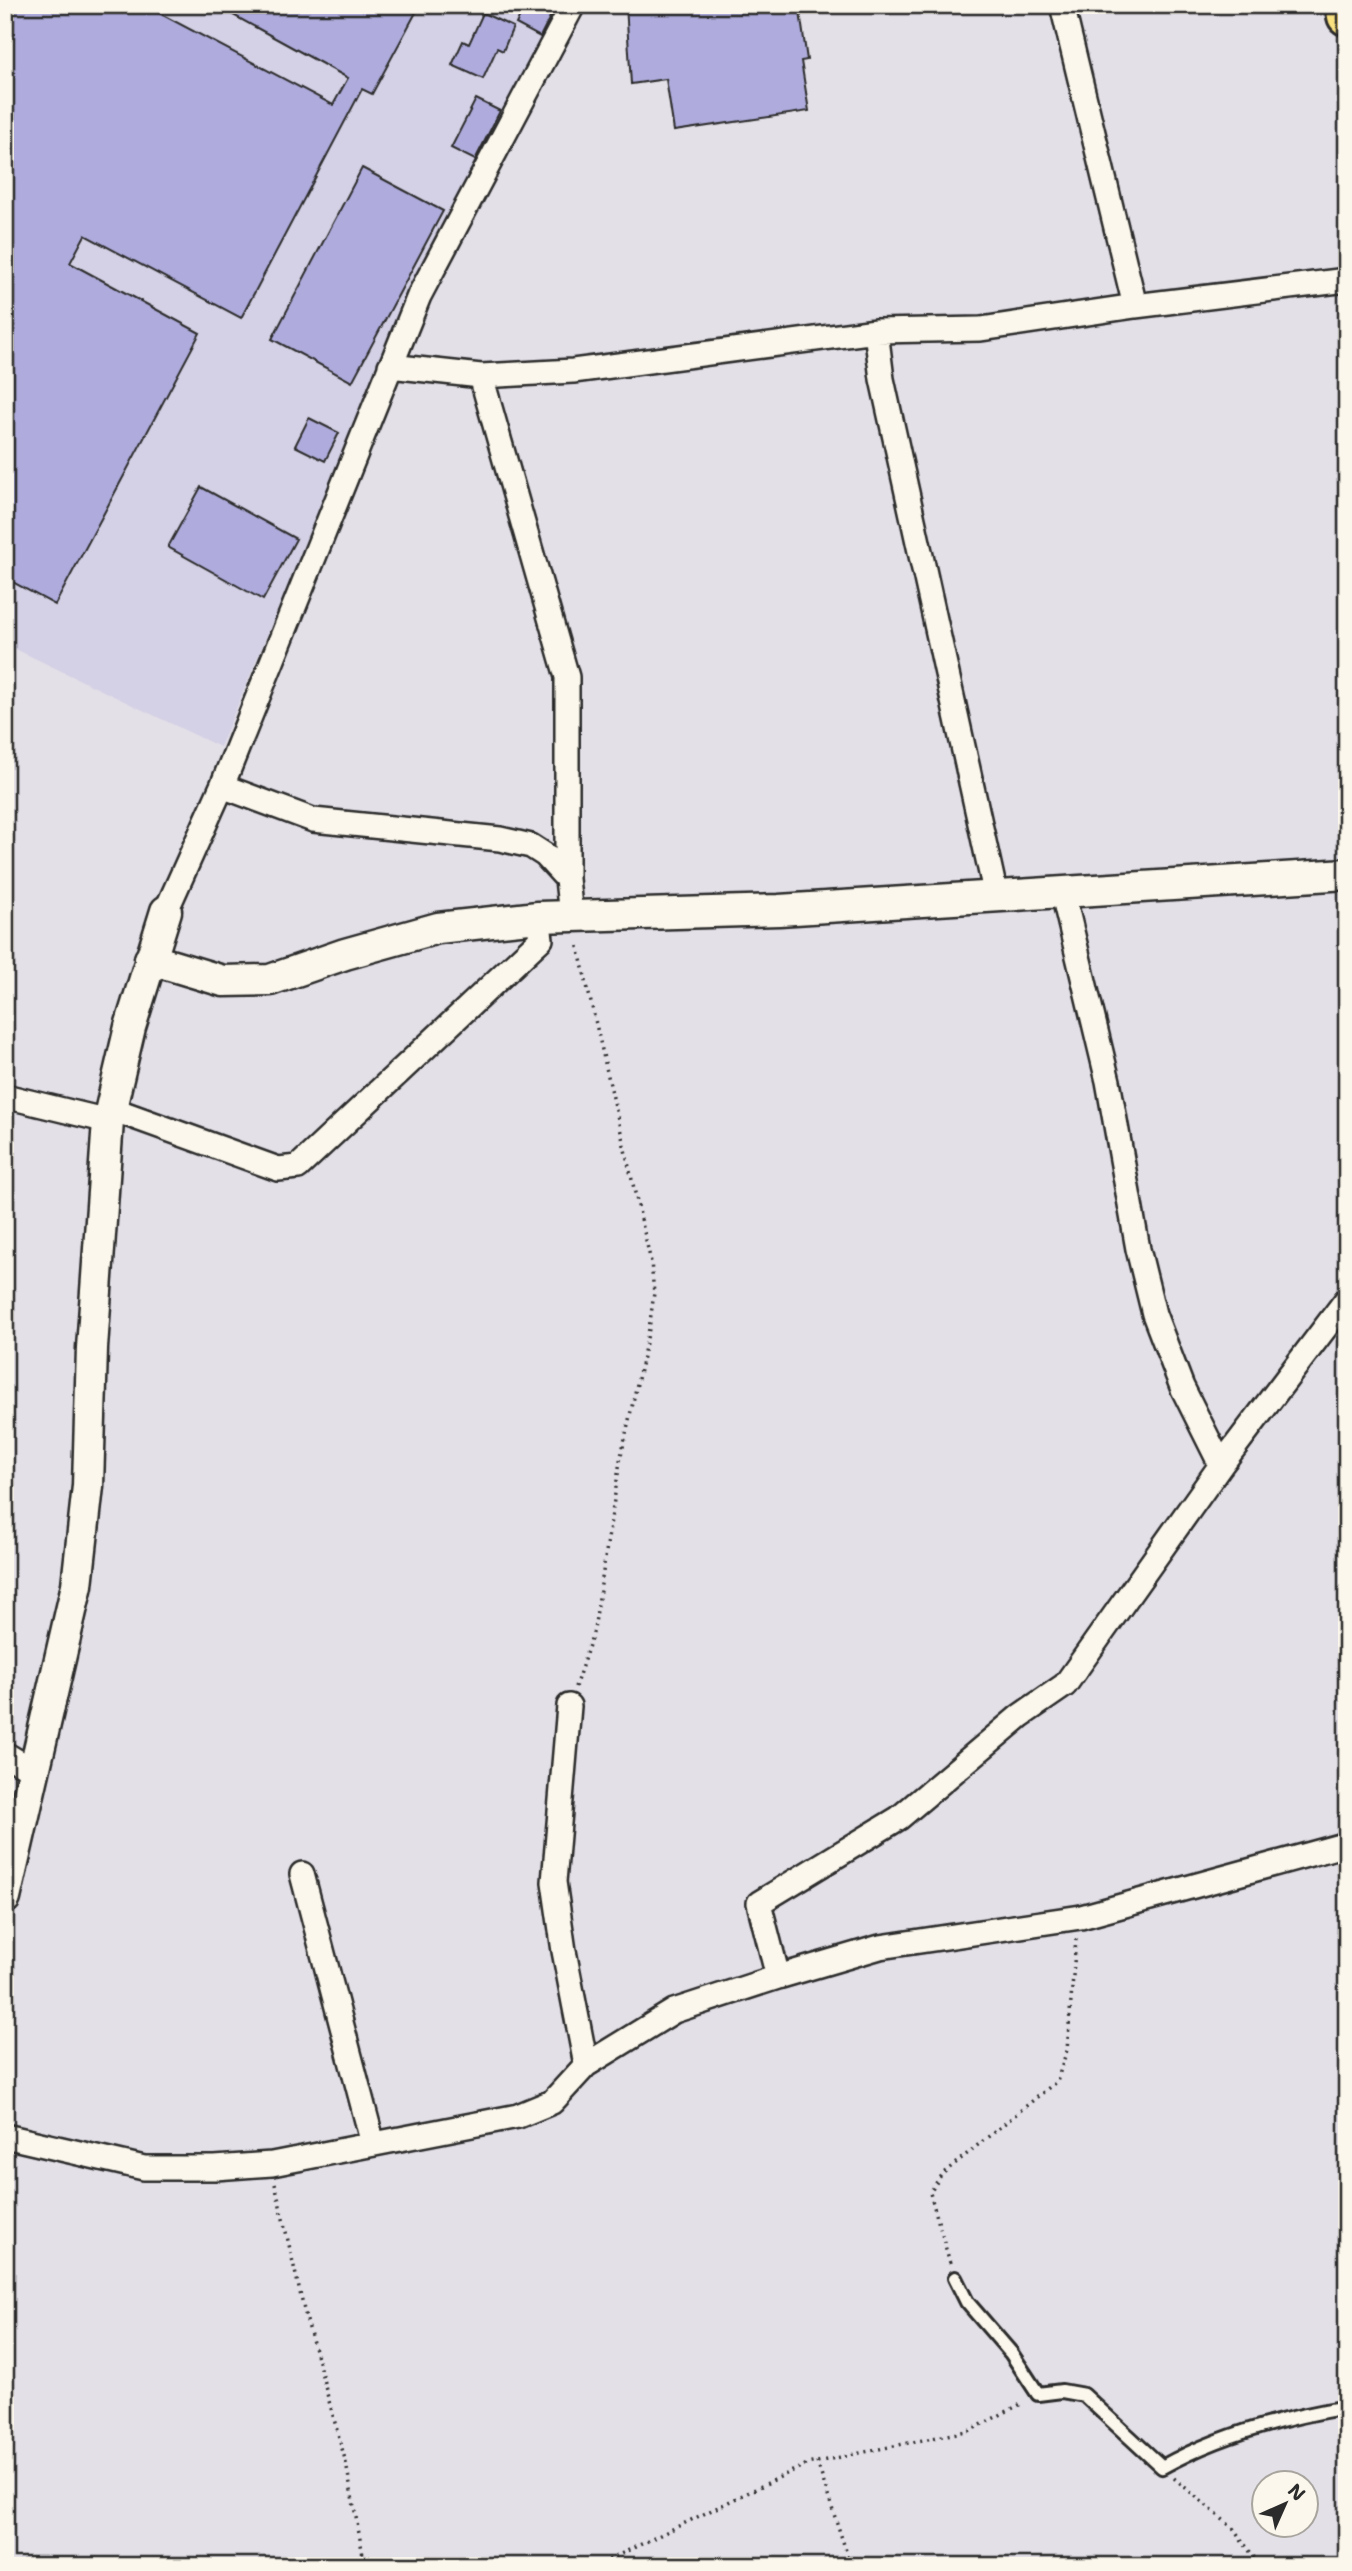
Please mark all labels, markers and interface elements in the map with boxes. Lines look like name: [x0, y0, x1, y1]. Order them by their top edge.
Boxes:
north arrow: [1250, 2470, 1320, 2540]
text: N: [1283, 2478, 1311, 2506]

